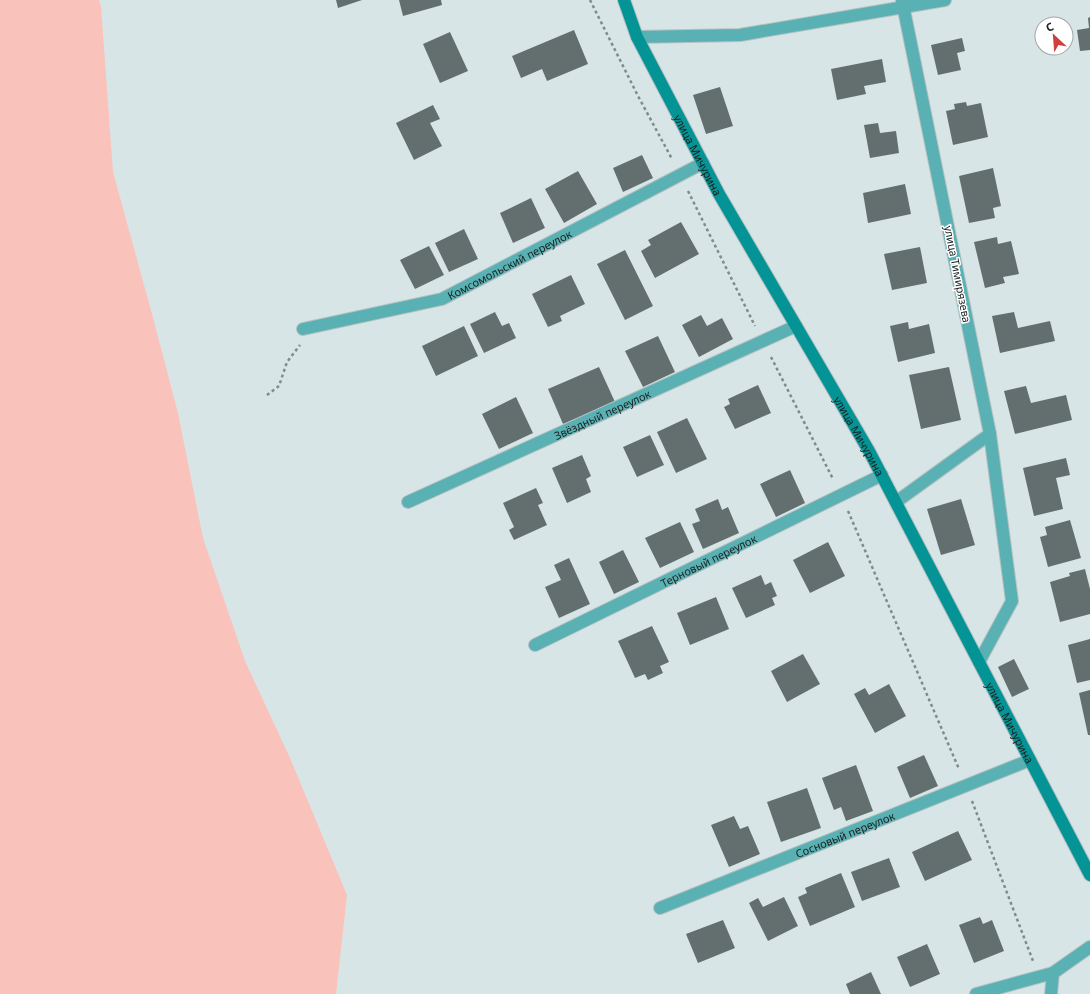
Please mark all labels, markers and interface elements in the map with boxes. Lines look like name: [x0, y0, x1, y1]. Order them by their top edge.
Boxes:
north arrow: [1034, 16, 1074, 56]
text: С: [1043, 18, 1056, 35]
street label: улица Мичурина: [671, 112, 726, 198]
street label: улица Тимирязева: [941, 224, 975, 324]
street label: Комсомольский переулок: [445, 225, 574, 302]
street label: Звёздный переулок: [551, 386, 653, 442]
street label: улица Мичурина: [831, 393, 888, 478]
street label: Терновый переулок: [658, 530, 759, 590]
street label: улица Мичурина: [983, 679, 1038, 766]
street label: Сосновый переулок: [793, 807, 897, 861]

